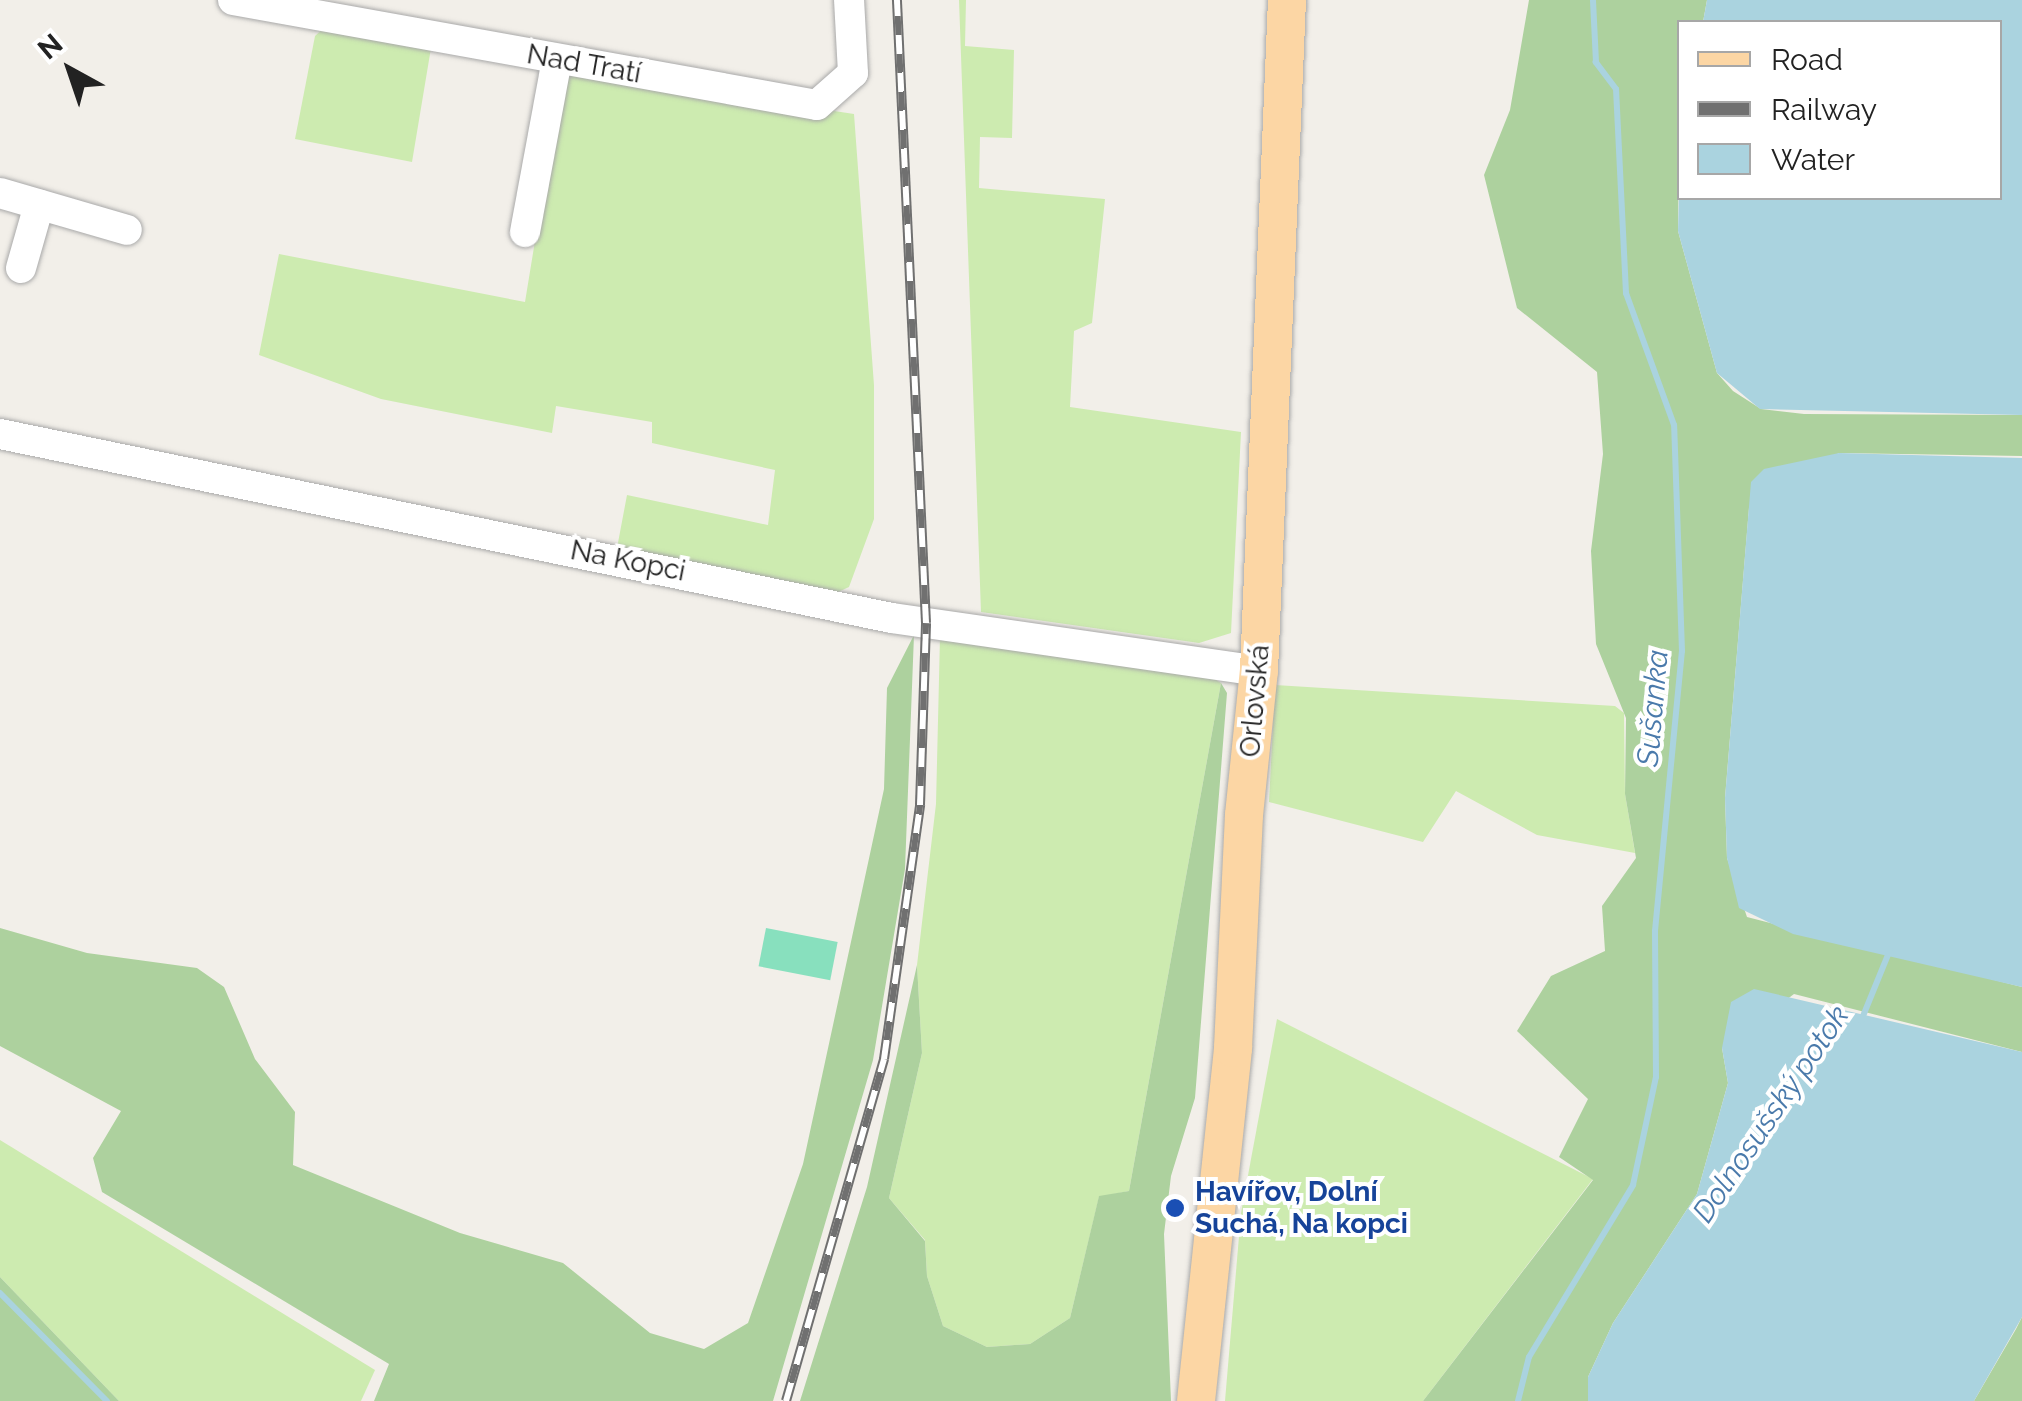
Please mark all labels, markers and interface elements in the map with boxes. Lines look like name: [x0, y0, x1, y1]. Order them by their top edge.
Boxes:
north arrow: [20, 20, 120, 120]
legend: [1677, 20, 2002, 200]
text: N: [32, 27, 69, 66]
street label: Nad Tratí: [524, 37, 644, 91]
text: Road: [1771, 42, 1843, 77]
text: Railway: [1771, 92, 1877, 127]
text: Water: [1771, 142, 1855, 177]
street label: Na Kopci: [568, 533, 688, 589]
street label: Orlovská: [1233, 643, 1277, 759]
water label: Sušanka: [1630, 648, 1676, 768]
water label: Dolnosušský potok: [1685, 999, 1857, 1229]
place label: Havířov, Dolní Suchá, Na kopci: [1195, 1175, 1408, 1241]
marker: Havířov, Dolní Suchá, Na kopci: [1164, 1197, 1186, 1219]

